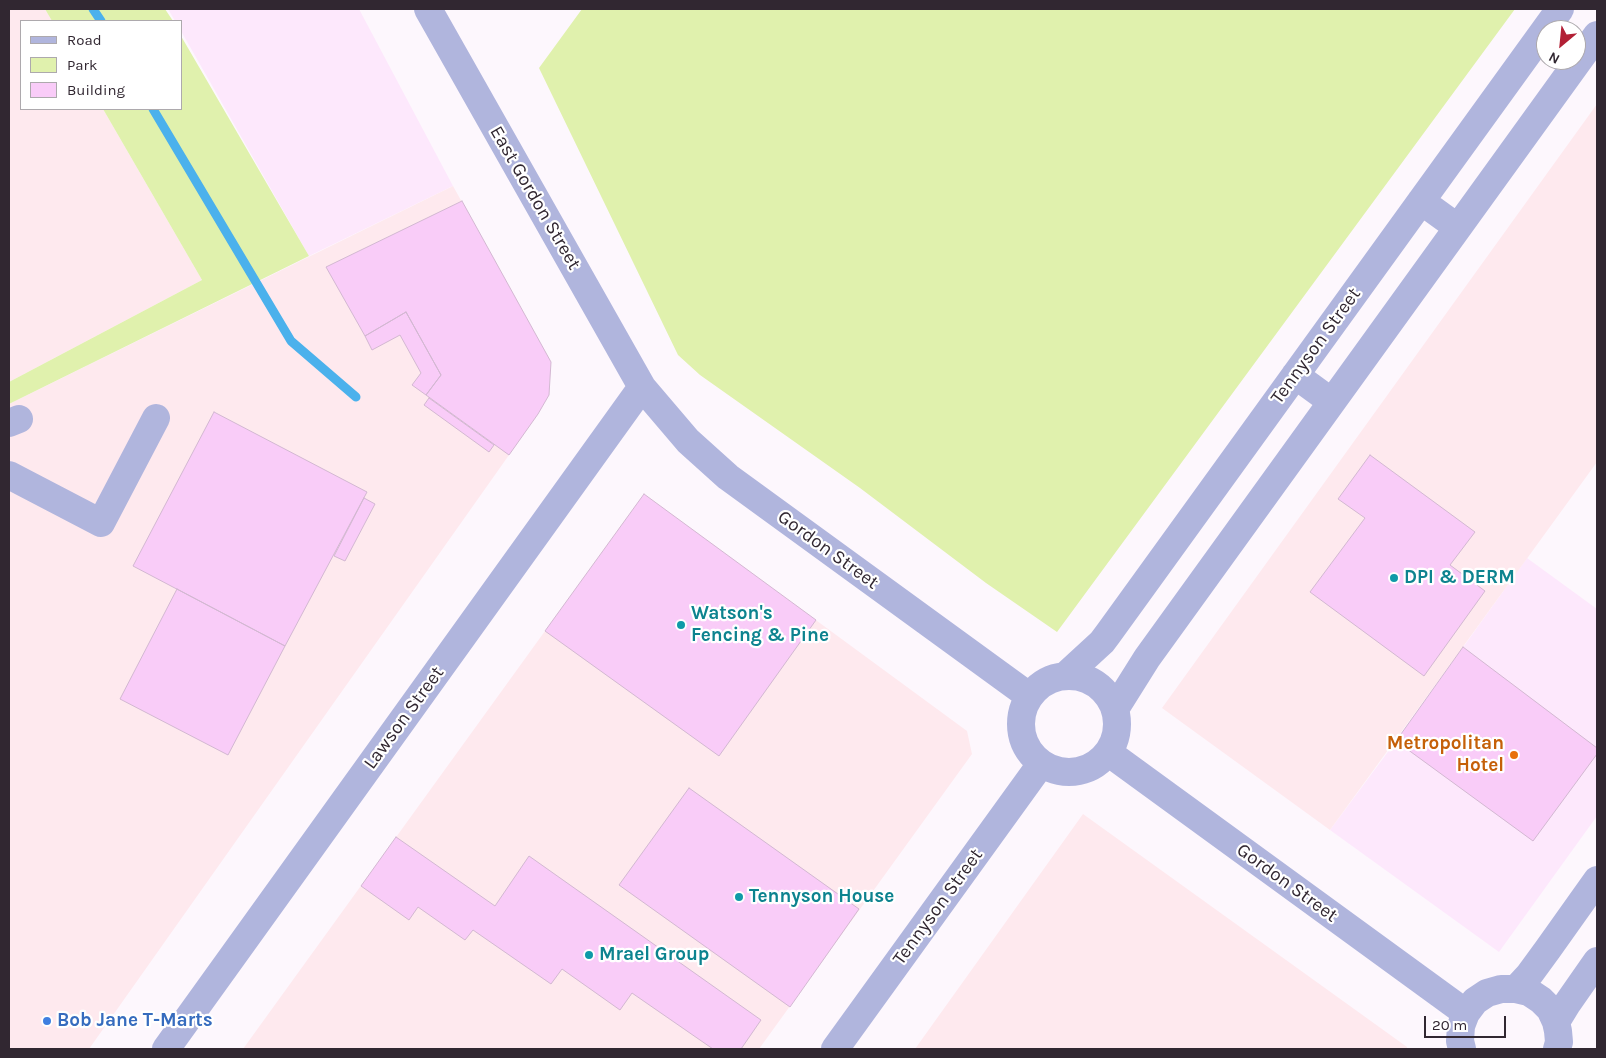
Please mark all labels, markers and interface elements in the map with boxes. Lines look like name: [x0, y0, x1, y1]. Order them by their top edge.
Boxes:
legend: [20, 20, 182, 110]
north arrow: [1536, 20, 1586, 70]
text: Road: [67, 31, 102, 49]
text: N: [1546, 48, 1563, 68]
text: Park: [67, 56, 97, 74]
text: Building: [67, 81, 125, 99]
street label: East Gordon Street: [485, 122, 585, 274]
street label: Tennyson Street: [1266, 283, 1366, 409]
street label: Gordon Street: [773, 506, 883, 594]
place label: DPI & DERM: [1404, 567, 1515, 589]
marker: DPI & DERM: [1388, 572, 1400, 584]
place label: Watson's Fencing & Pine: [691, 603, 829, 647]
marker: Watson's Fencing & Pine: [675, 619, 687, 631]
street label: Lawson Street: [359, 662, 449, 774]
place label: Metropolitan Hotel: [1387, 733, 1504, 777]
marker: Metropolitan Hotel: [1508, 749, 1520, 761]
street label: Gordon Street: [1232, 839, 1342, 927]
street label: Tennyson Street: [888, 844, 988, 970]
place label: Tennyson House: [749, 886, 894, 908]
marker: Tennyson House: [733, 891, 745, 903]
place label: Mrael Group: [599, 944, 709, 966]
marker: Mrael Group: [583, 949, 595, 961]
scale bar: [1426, 1006, 1508, 1038]
place label: Bob Jane T-Marts: [57, 1010, 213, 1032]
marker: Bob Jane T-Marts: [41, 1015, 53, 1027]
text: 20 m: [1432, 1016, 1467, 1034]

